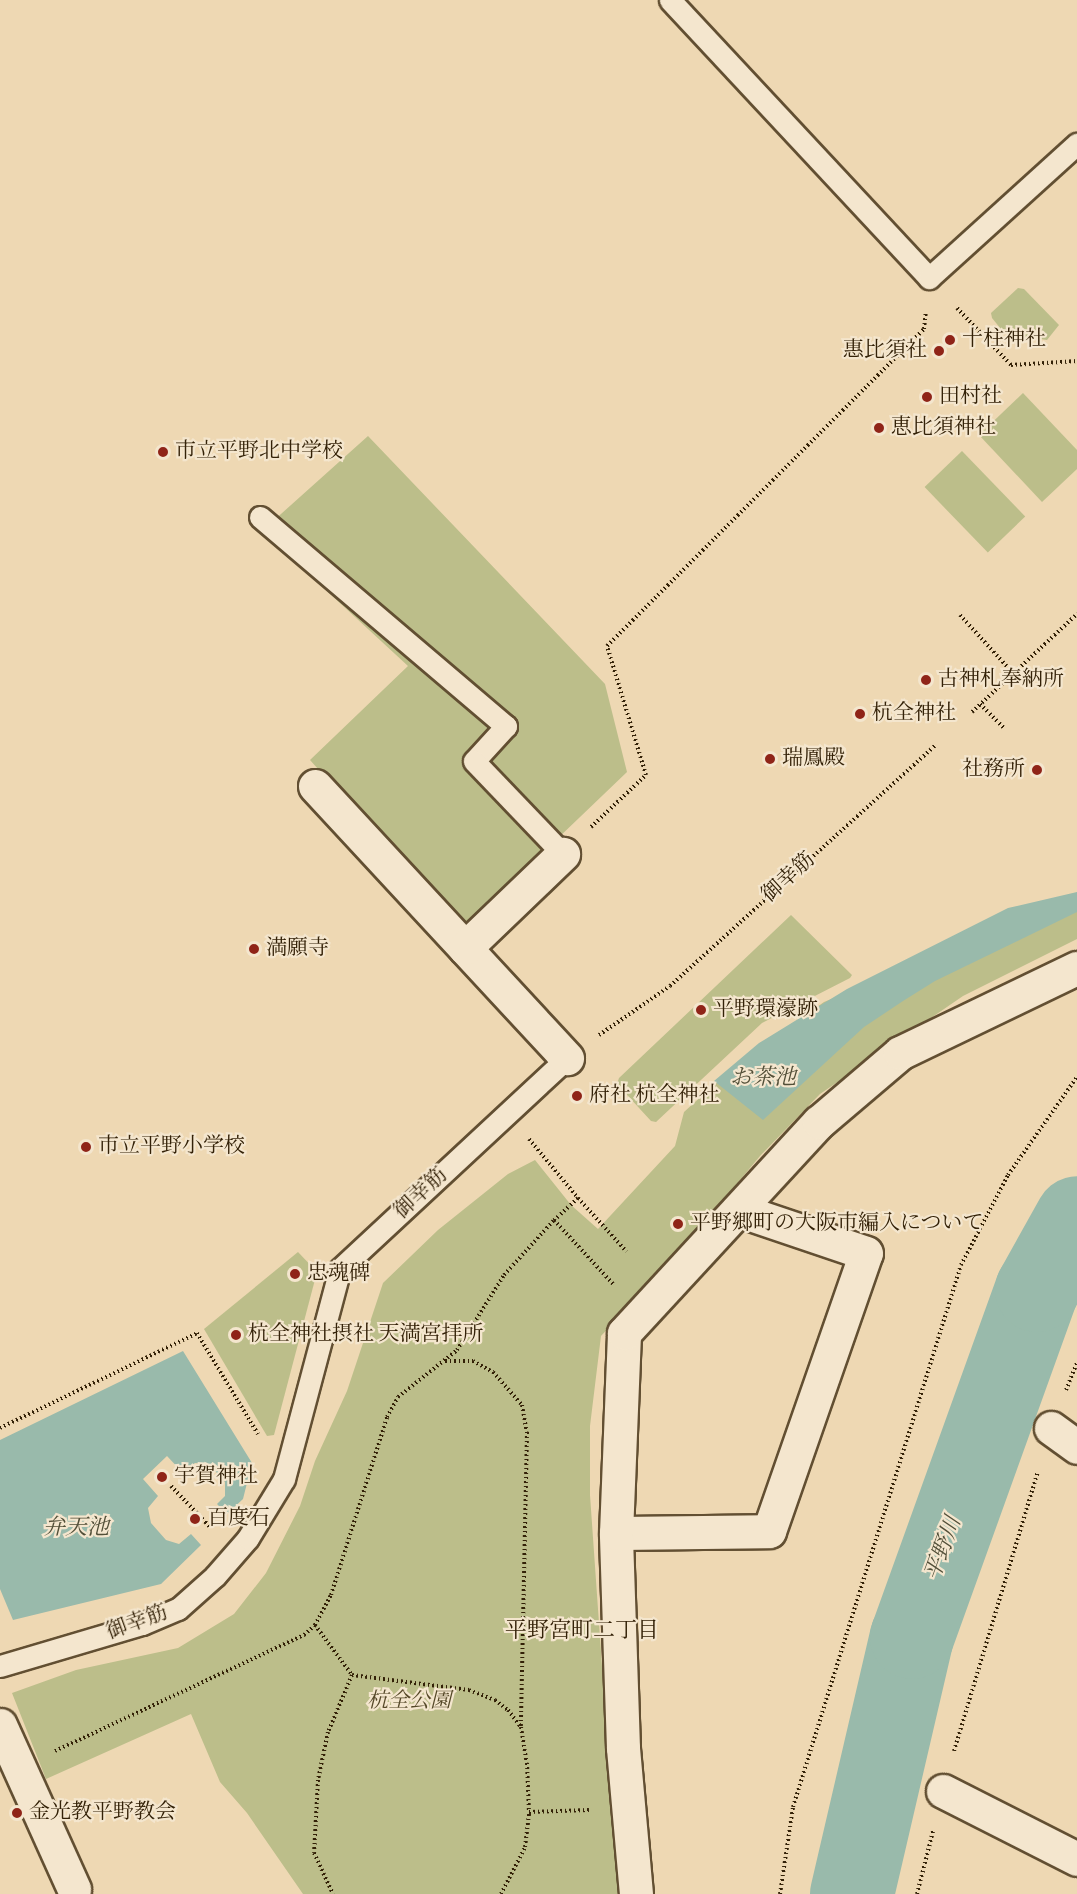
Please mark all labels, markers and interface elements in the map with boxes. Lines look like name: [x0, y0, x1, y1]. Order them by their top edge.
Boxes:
place label: 十柱神社: [962, 327, 1046, 353]
marker: 十柱神社: [943, 333, 957, 347]
place label: 惠比須社: [843, 338, 927, 364]
marker: 惠比須社: [932, 344, 946, 358]
place label: 田村社: [939, 384, 1002, 410]
marker: 田村社: [920, 390, 934, 404]
place label: 恵比須神社: [891, 415, 996, 441]
marker: 恵比須神社: [872, 421, 886, 435]
place label: 市立平野北中学校: [175, 439, 343, 465]
marker: 市立平野北中学校: [156, 445, 170, 459]
place label: 古神札奉納所: [938, 667, 1064, 693]
marker: 古神札奉納所: [919, 673, 933, 687]
place label: 杭全神社: [872, 701, 956, 727]
marker: 杭全神社: [853, 707, 867, 721]
place label: 瑞鳳殿: [782, 746, 845, 772]
marker: 瑞鳳殿: [763, 752, 777, 766]
place label: 社務所: [962, 757, 1025, 783]
marker: 社務所: [1030, 763, 1044, 777]
street label: 御幸筋: [757, 848, 821, 908]
place label: 満願寺: [266, 936, 329, 962]
marker: 満願寺: [247, 942, 261, 956]
place label: 平野環濠跡: [713, 997, 818, 1023]
marker: 平野環濠跡: [694, 1003, 708, 1017]
water label: お茶池: [730, 1066, 796, 1092]
place label: 府社 杭全神社: [589, 1083, 720, 1109]
marker: 府社 杭全神社: [570, 1089, 584, 1103]
place label: 市立平野小学校: [98, 1134, 245, 1160]
marker: 市立平野小学校: [79, 1140, 93, 1154]
street label: 御幸筋: [389, 1163, 453, 1225]
place label: 平野郷町の大阪市編入について: [690, 1211, 984, 1237]
marker: 平野郷町の大阪市編入について: [671, 1217, 685, 1231]
place label: 忠魂碑: [307, 1261, 370, 1287]
marker: 忠魂碑: [288, 1267, 302, 1281]
place label: 杭全神社摂社 天満宮拝所: [248, 1322, 484, 1348]
marker: 杭全神社摂社 天満宮拝所: [229, 1328, 243, 1342]
place label: 宇賀神社: [174, 1464, 258, 1490]
marker: 宇賀神社: [155, 1470, 169, 1484]
place label: 百度石: [207, 1506, 270, 1532]
marker: 百度石: [188, 1512, 202, 1526]
water label: 平野川: [920, 1513, 968, 1585]
water label: 弁天池: [43, 1516, 109, 1542]
street label: 御幸筋: [103, 1600, 171, 1646]
district label: 平野宮町二丁目: [505, 1619, 659, 1645]
park label: 杭全公園: [367, 1689, 451, 1715]
place label: 金光教平野教会: [29, 1800, 176, 1826]
marker: 金光教平野教会: [10, 1806, 24, 1820]

